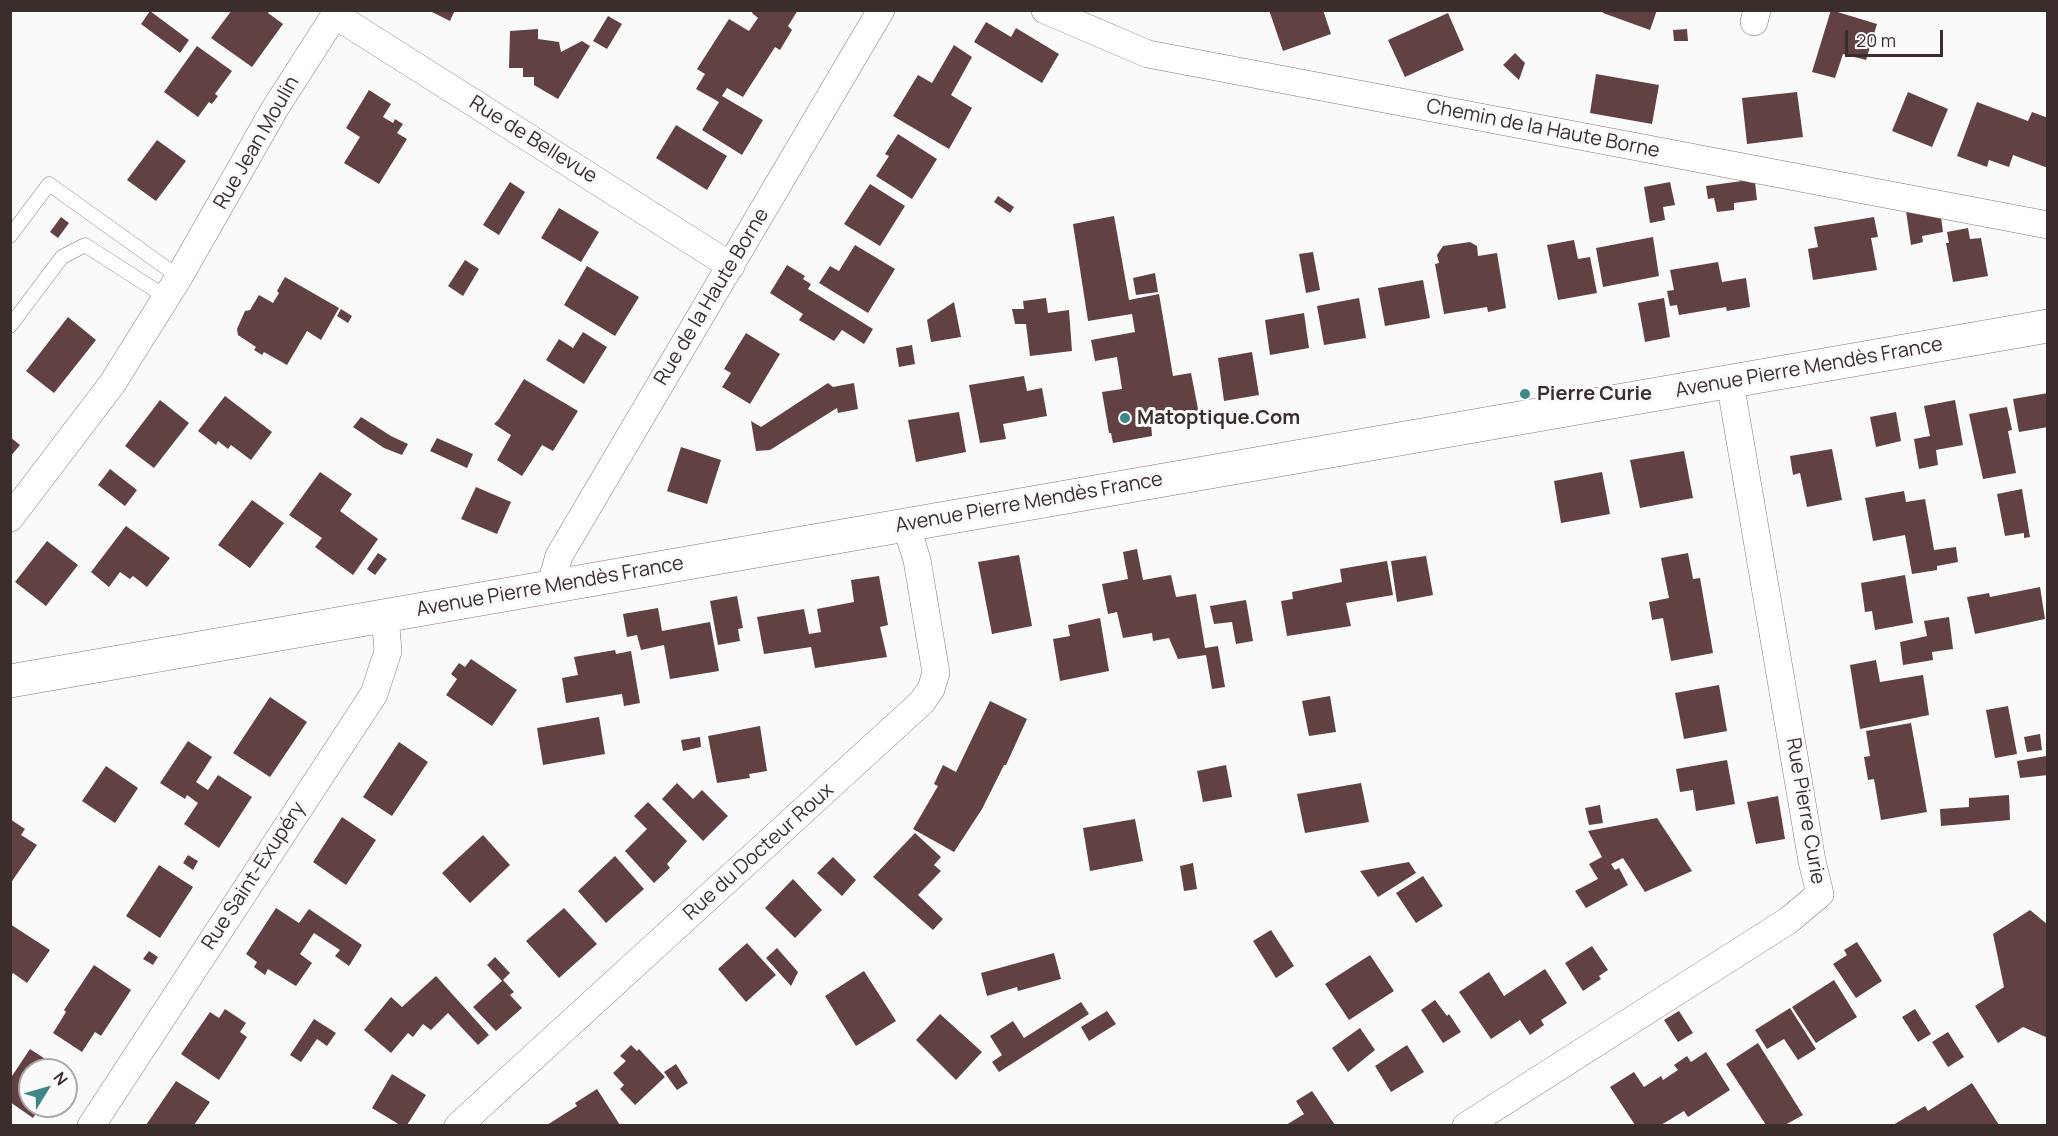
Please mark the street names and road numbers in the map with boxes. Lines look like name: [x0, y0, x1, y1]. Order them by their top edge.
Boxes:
street label: Rue Jean Moulin: [209, 72, 305, 214]
street label: Rue de Bellevue: [465, 91, 601, 189]
street label: Chemin de la Haute Borne: [1424, 95, 1662, 163]
street label: Rue de la Haute Borne: [650, 204, 774, 390]
street label: Avenue Pierre Mendès France: [1673, 333, 1945, 403]
street label: Avenue Pierre Mendès France: [893, 468, 1165, 538]
street label: Avenue Pierre Mendès France: [414, 552, 686, 622]
street label: Rue Pierre Curie: [1780, 736, 1830, 886]
street label: Rue du Docteur Roux: [679, 778, 839, 926]
street label: Rue Saint-Exupéry: [197, 798, 311, 954]

